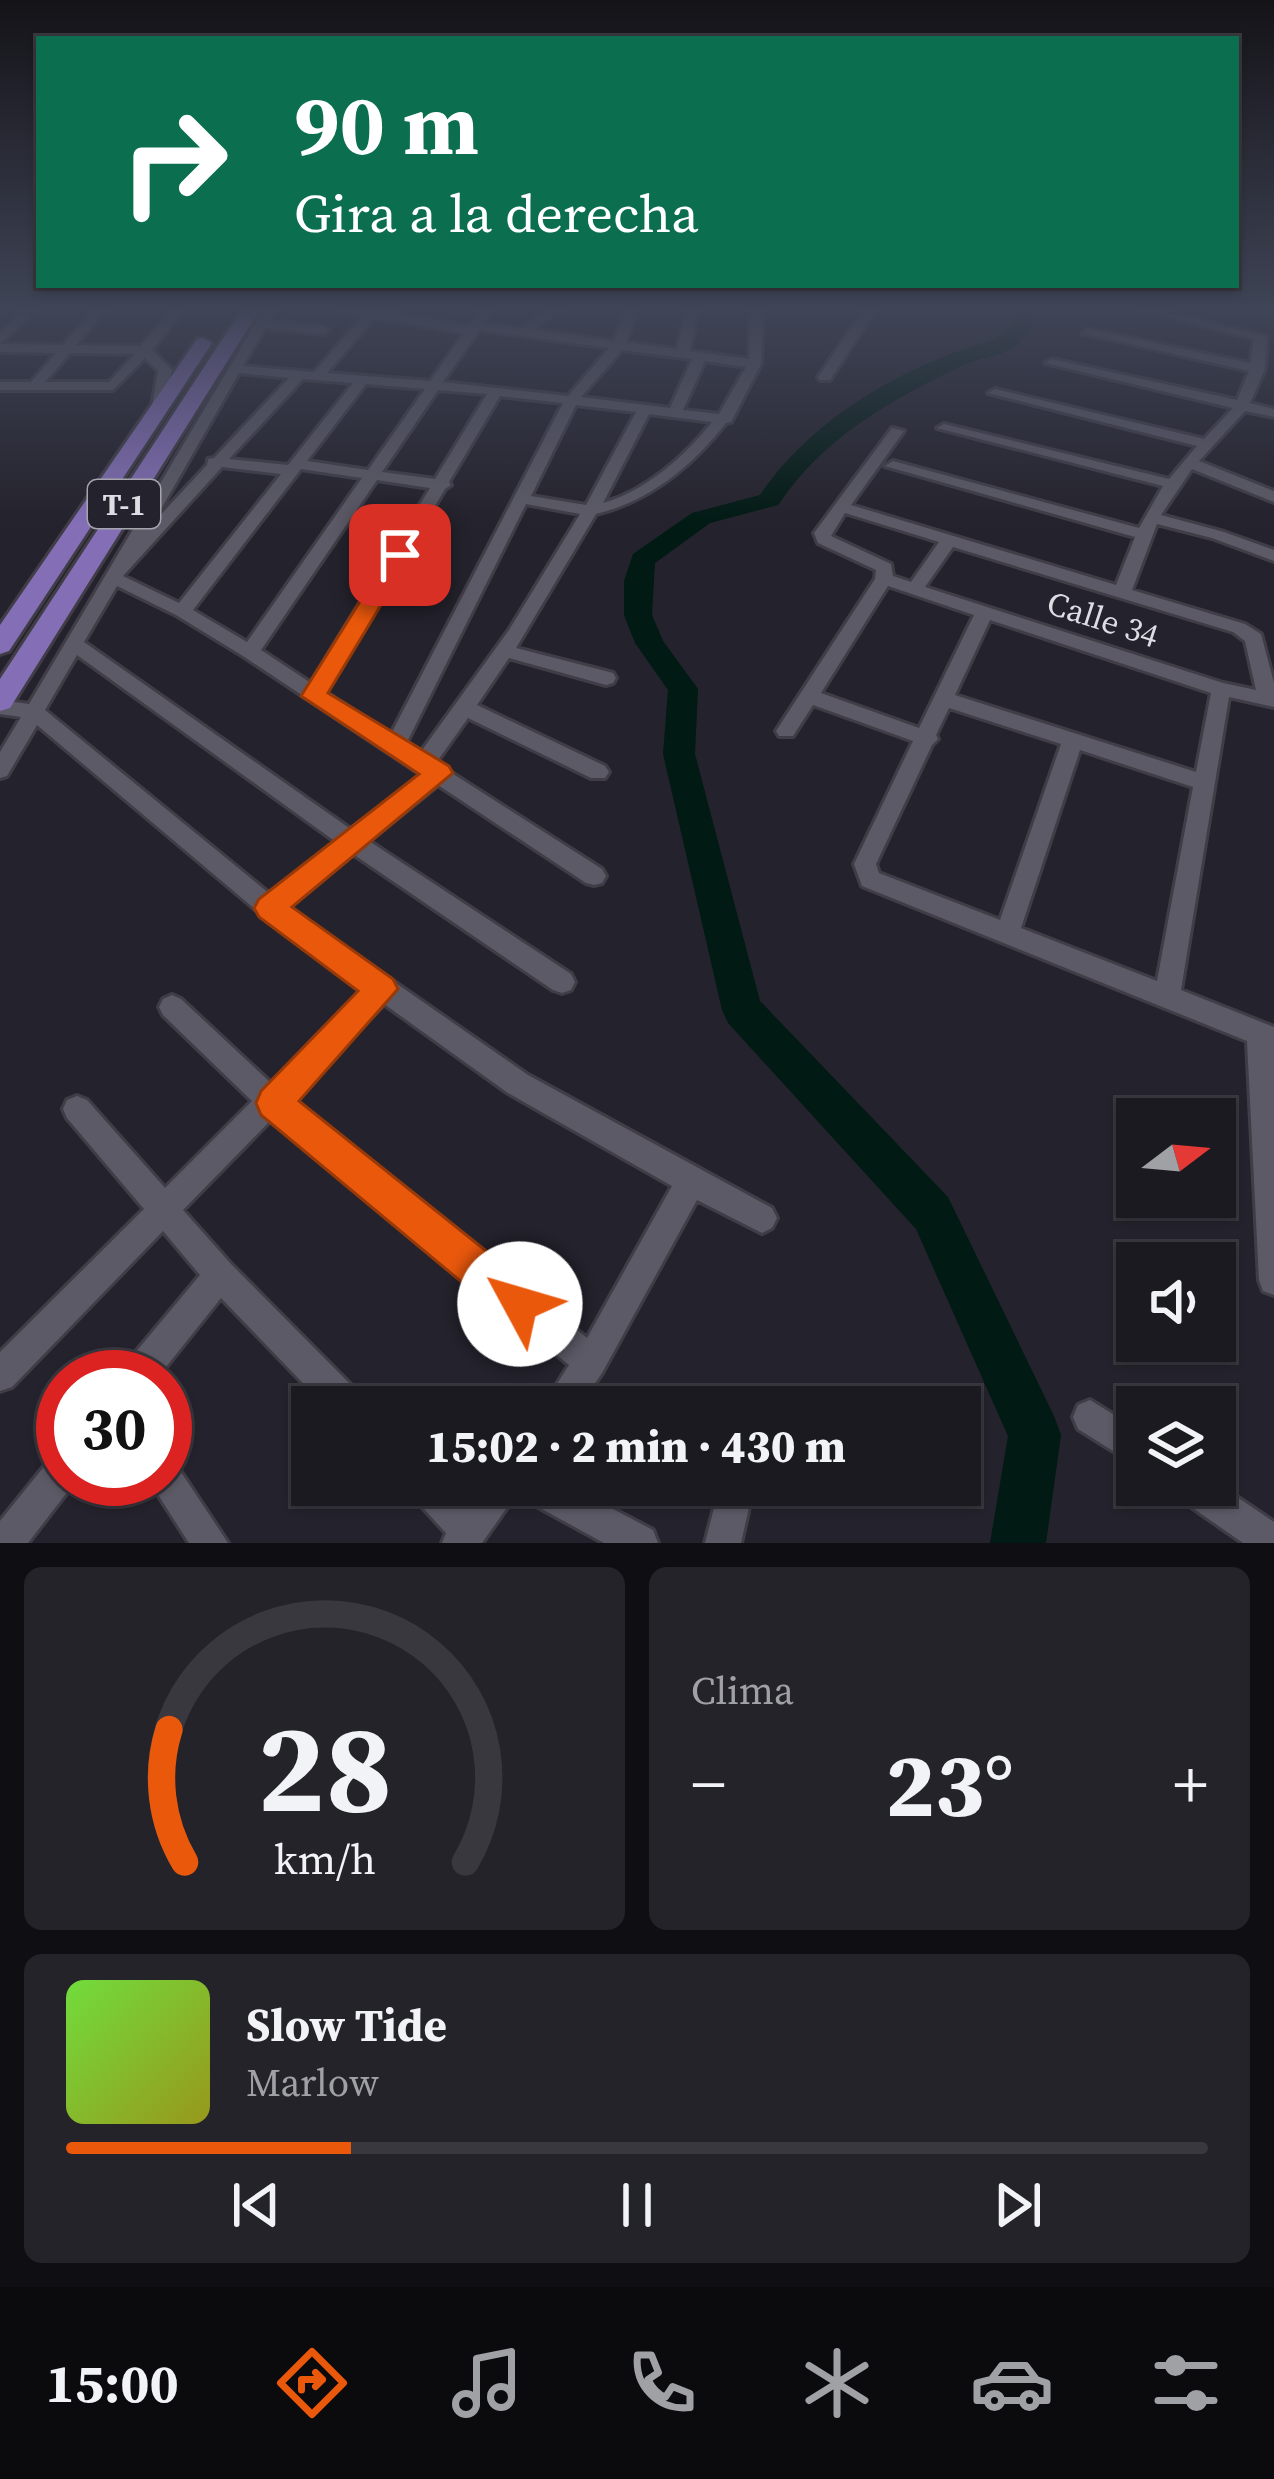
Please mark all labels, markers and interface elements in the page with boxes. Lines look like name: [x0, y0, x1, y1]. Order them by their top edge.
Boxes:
text: 90 m: [294, 67, 479, 182]
icon: right: [96, 84, 252, 240]
text: Gira a la derecha: [294, 176, 699, 250]
road number: T-1: [88, 480, 160, 528]
pin: [349, 504, 451, 606]
icon: arrive: [367, 522, 433, 588]
street label: Calle 34: [1041, 580, 1165, 658]
north arrow: [1116, 1098, 1236, 1218]
map controls: [1116, 1098, 1236, 1506]
position arrow: [457, 1241, 583, 1367]
button: sound: [1116, 1242, 1236, 1362]
speed limit sign: 30: [36, 1350, 192, 1506]
button: layers: [1116, 1386, 1236, 1506]
text: 15:02 · 2 min · 430 m: [426, 1415, 846, 1477]
text: Clima: [691, 1664, 794, 1717]
text: 28: [257, 1682, 392, 1853]
text: 23°: [885, 1723, 1014, 1846]
text: −: [691, 1739, 726, 1829]
text: +: [1173, 1739, 1208, 1829]
text: km/h: [273, 1829, 376, 1887]
text: Slow Tide: [246, 1994, 447, 2056]
text: Marlow: [246, 2056, 379, 2109]
icon: previous: [223, 2172, 289, 2238]
icon: pause: [604, 2172, 670, 2238]
icon: next: [985, 2172, 1051, 2238]
icon: directions: [270, 2341, 354, 2425]
icon: music: [445, 2341, 529, 2425]
icon: phone: [620, 2341, 704, 2425]
icon: climate: [795, 2341, 879, 2425]
icon: car: [970, 2341, 1054, 2425]
icon: filters: [1144, 2341, 1228, 2425]
text: 15:00: [45, 2346, 179, 2420]

